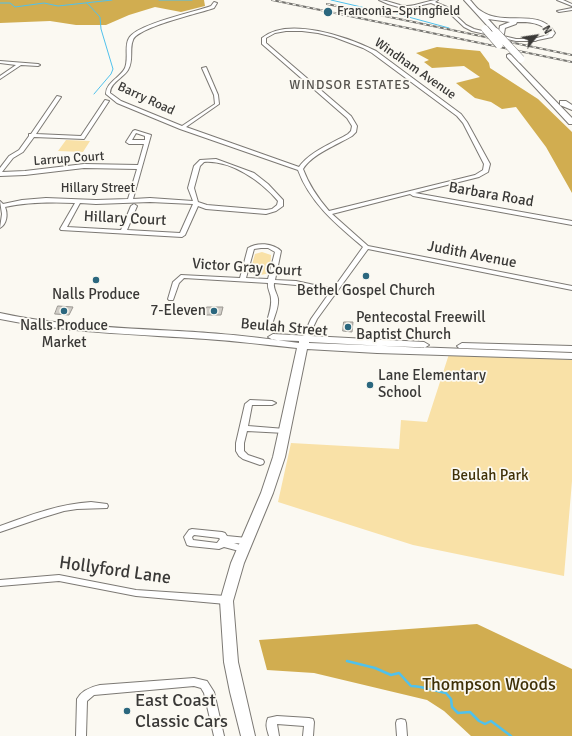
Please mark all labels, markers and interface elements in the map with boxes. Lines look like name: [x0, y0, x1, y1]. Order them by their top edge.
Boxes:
place label: Franconia–Springfield: [337, 4, 460, 20]
marker: Franconia–Springfield: [322, 6, 334, 18]
north arrow: [516, 16, 556, 56]
text: N: [539, 23, 554, 36]
street label: Windham Avenue: [371, 35, 459, 103]
district label: WINDSOR ESTATES: [289, 78, 411, 94]
street label: Barry Road: [115, 79, 177, 119]
street label: Larrup Court: [33, 149, 105, 169]
street label: Barbara Road: [447, 179, 535, 211]
street label: Hillary Street: [61, 181, 135, 197]
street label: Hillary Court: [83, 208, 167, 230]
street label: Judith Avenue: [426, 238, 518, 272]
street label: Victor Gray Court: [191, 255, 303, 281]
marker: Bethel Gospel Church: [361, 271, 371, 281]
marker: Nalls Produce: [91, 275, 101, 285]
place label: Bethel Gospel Church: [297, 282, 435, 300]
place label: Nalls Produce: [52, 286, 140, 304]
place label: 7-Eleven: [150, 302, 206, 320]
marker: Nalls Produce Market: [59, 306, 69, 316]
marker: 7-Eleven: [209, 306, 219, 316]
place label: Pentecostal Freewill Baptist Church: [356, 309, 486, 344]
street label: Beulah Street: [240, 315, 328, 341]
place label: Nalls Produce Market: [20, 317, 108, 352]
marker: Pentecostal Freewill Baptist Church: [343, 322, 353, 332]
place label: Lane Elementary School: [378, 367, 486, 402]
marker: Lane Elementary School: [365, 380, 375, 390]
park label: Beulah Park: [451, 467, 529, 485]
street label: Hollyford Lane: [58, 552, 172, 590]
park label: Thompson Woods: [422, 674, 556, 696]
place label: East Coast Classic Cars: [135, 690, 228, 732]
marker: East Coast Classic Cars: [122, 706, 132, 716]

